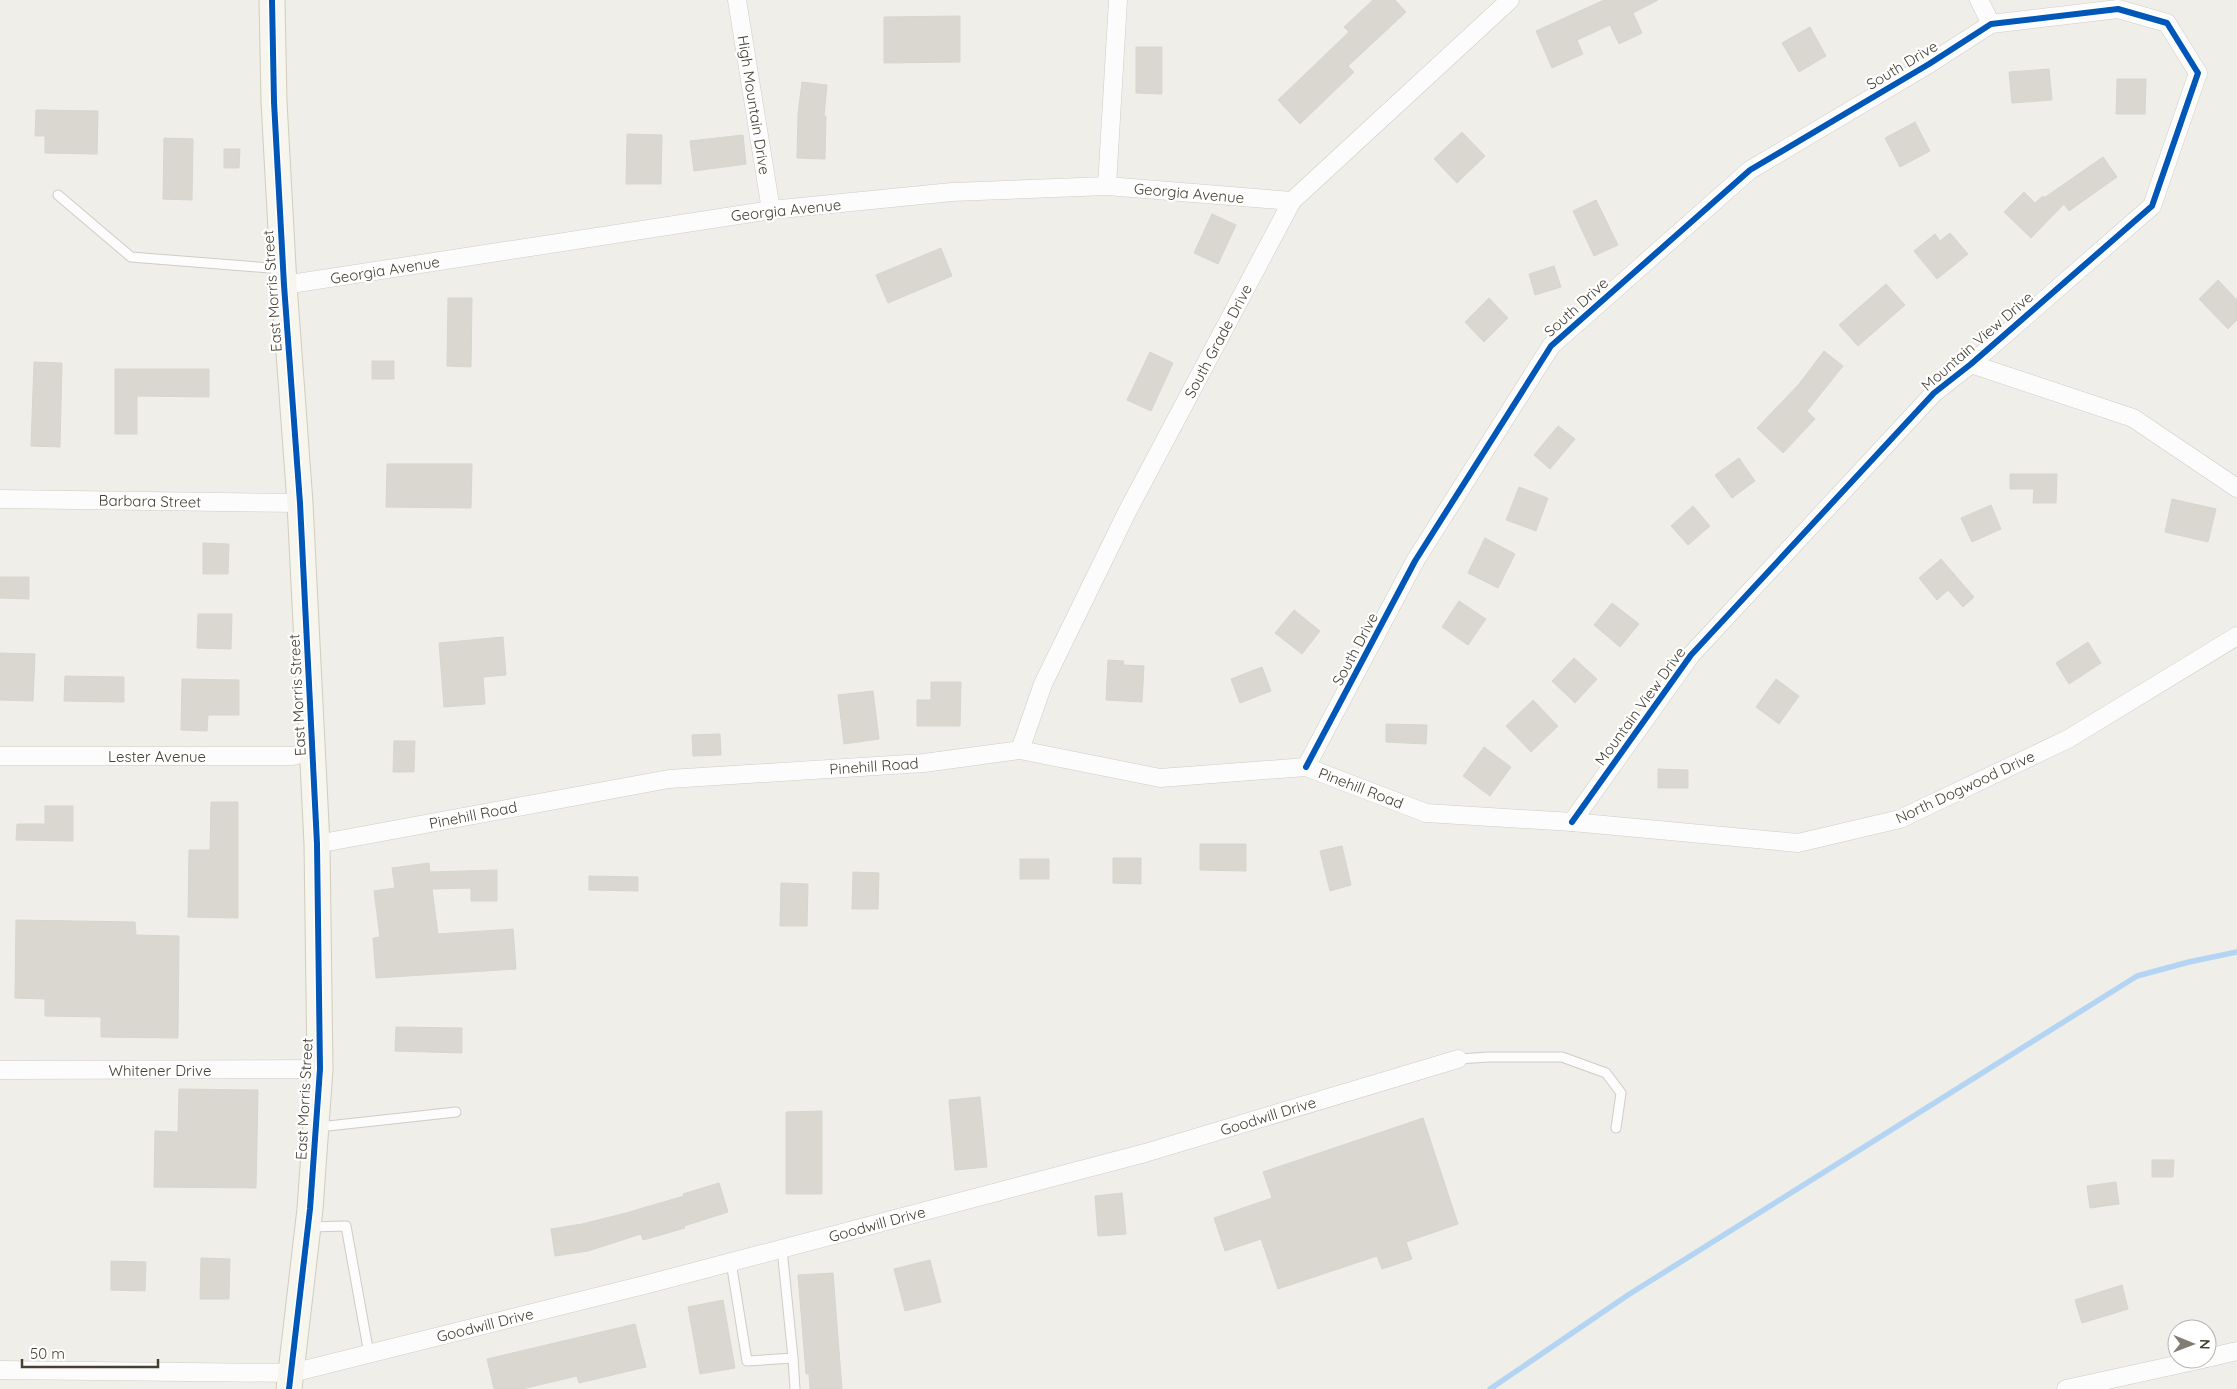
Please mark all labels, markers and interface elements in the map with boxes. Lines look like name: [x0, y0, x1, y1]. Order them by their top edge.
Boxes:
street label: High Mountain Drive: [734, 34, 774, 176]
street label: South Drive: [1863, 36, 1941, 94]
street label: Georgia Avenue: [1133, 179, 1245, 207]
street label: Georgia Avenue: [730, 195, 842, 225]
street label: East Morris Street: [258, 229, 286, 353]
street label: Georgia Avenue: [329, 252, 441, 288]
street label: South Drive: [1540, 273, 1612, 341]
street label: South Grade Drive: [1180, 281, 1256, 401]
street label: Mountain View Drive: [1917, 287, 2037, 395]
street label: Barbara Street: [99, 491, 201, 511]
street label: South Drive: [1328, 609, 1382, 689]
street label: East Morris Street: [284, 633, 310, 757]
street label: Mountain View Drive: [1591, 643, 1689, 769]
street label: North Dogwood Drive: [1892, 746, 2038, 828]
street label: Lester Avenue: [108, 747, 206, 766]
street label: Pinehill Road: [829, 753, 919, 779]
street label: Pinehill Road: [1316, 763, 1406, 813]
street label: Pinehill Road: [427, 797, 519, 833]
street label: East Morris Street: [291, 1037, 317, 1161]
street label: Whitener Drive: [109, 1061, 211, 1080]
street label: Goodwill Drive: [1218, 1092, 1318, 1140]
street label: Goodwill Drive: [827, 1202, 927, 1246]
street label: Goodwill Drive: [435, 1304, 535, 1346]
north arrow: [2167, 1319, 2217, 1369]
scale bar: [22, 1336, 159, 1368]
text: N: [2196, 1339, 2214, 1350]
text: 50 m: [30, 1344, 65, 1363]

